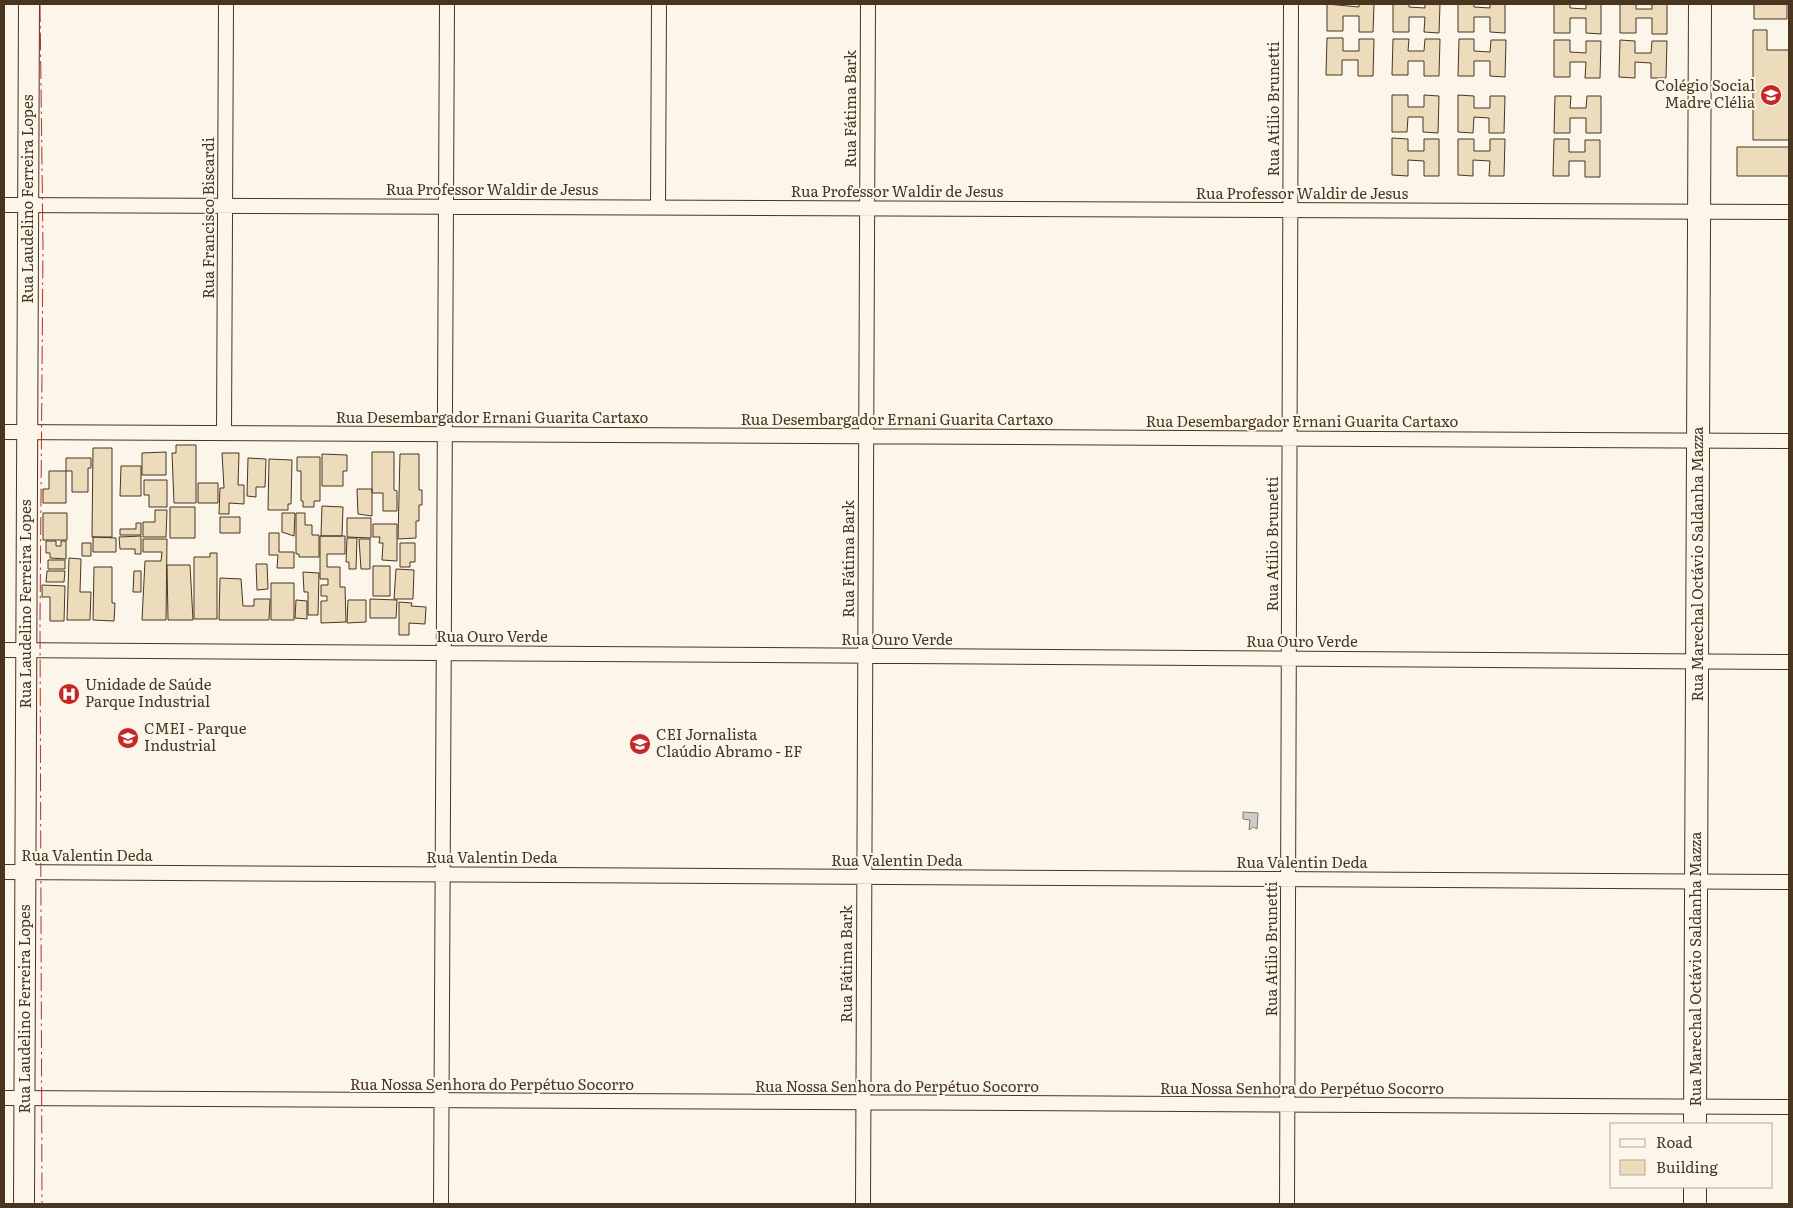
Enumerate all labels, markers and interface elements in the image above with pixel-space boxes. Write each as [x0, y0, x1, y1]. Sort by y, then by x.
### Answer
street label: Rua Atílio Brunetti [1261, 41, 1284, 177]
street label: Rua Fátima Bark [838, 49, 861, 168]
place label: Colégio Social Madre Clélia [1655, 73, 1756, 113]
school or university icon: Colégio Social Madre Clélia [1759, 83, 1783, 107]
street label: Rua Laudelino Ferreira Lopes [15, 94, 38, 303]
street label: Rua Francisco Biscardi [196, 137, 219, 299]
street label: Rua Professor Waldir de Jesus [386, 177, 599, 200]
street label: Rua Professor Waldir de Jesus [791, 179, 1004, 202]
street label: Rua Professor Waldir de Jesus [1196, 181, 1409, 204]
street label: Rua Desembargador Ernani Guarita Cartaxo [336, 405, 649, 428]
street label: Rua Desembargador Ernani Guarita Cartaxo [741, 407, 1054, 430]
street label: Rua Desembargador Ernani Guarita Cartaxo [1146, 409, 1459, 432]
street label: Rua Marechal Octávio Saldanha Mazza [1685, 426, 1708, 701]
street label: Rua Atílio Brunetti [1260, 476, 1283, 612]
street label: Rua Laudelino Ferreira Lopes [13, 499, 36, 708]
street label: Rua Fátima Bark [836, 499, 859, 618]
street label: Rua Ouro Verde [436, 624, 548, 647]
street label: Rua Ouro Verde [841, 627, 953, 650]
street label: Rua Ouro Verde [1246, 629, 1358, 652]
place label: Unidade de Saúde Parque Industrial [85, 672, 212, 712]
hospital icon: Unidade de Saúde Parque Industrial [57, 682, 81, 706]
place label: CMEI - Parque Industrial [144, 716, 247, 756]
place label: CEI Jornalista Claúdio Abramo - EF [656, 722, 803, 762]
school or university icon: CMEI - Parque Industrial [116, 726, 140, 750]
school or university icon: CEI Jornalista Claúdio Abramo - EF [628, 732, 652, 756]
street label: Rua Marechal Octávio Saldanha Mazza [1683, 831, 1706, 1106]
street label: Rua Valentin Deda [21, 843, 154, 866]
street label: Rua Valentin Deda [426, 845, 559, 868]
street label: Rua Valentin Deda [831, 848, 964, 871]
street label: Rua Valentin Deda [1236, 850, 1369, 873]
street label: Rua Atílio Brunetti [1259, 881, 1282, 1017]
street label: Rua Laudelino Ferreira Lopes [12, 904, 35, 1113]
street label: Rua Fátima Bark [834, 904, 857, 1023]
street label: Rua Nossa Senhora do Perpétuo Socorro [350, 1072, 634, 1095]
street label: Rua Nossa Senhora do Perpétuo Socorro [755, 1074, 1039, 1097]
street label: Rua Nossa Senhora do Perpétuo Socorro [1160, 1076, 1444, 1099]
legend [1610, 1123, 1773, 1188]
text: Road [1656, 1130, 1692, 1153]
text: Building [1656, 1155, 1718, 1178]

